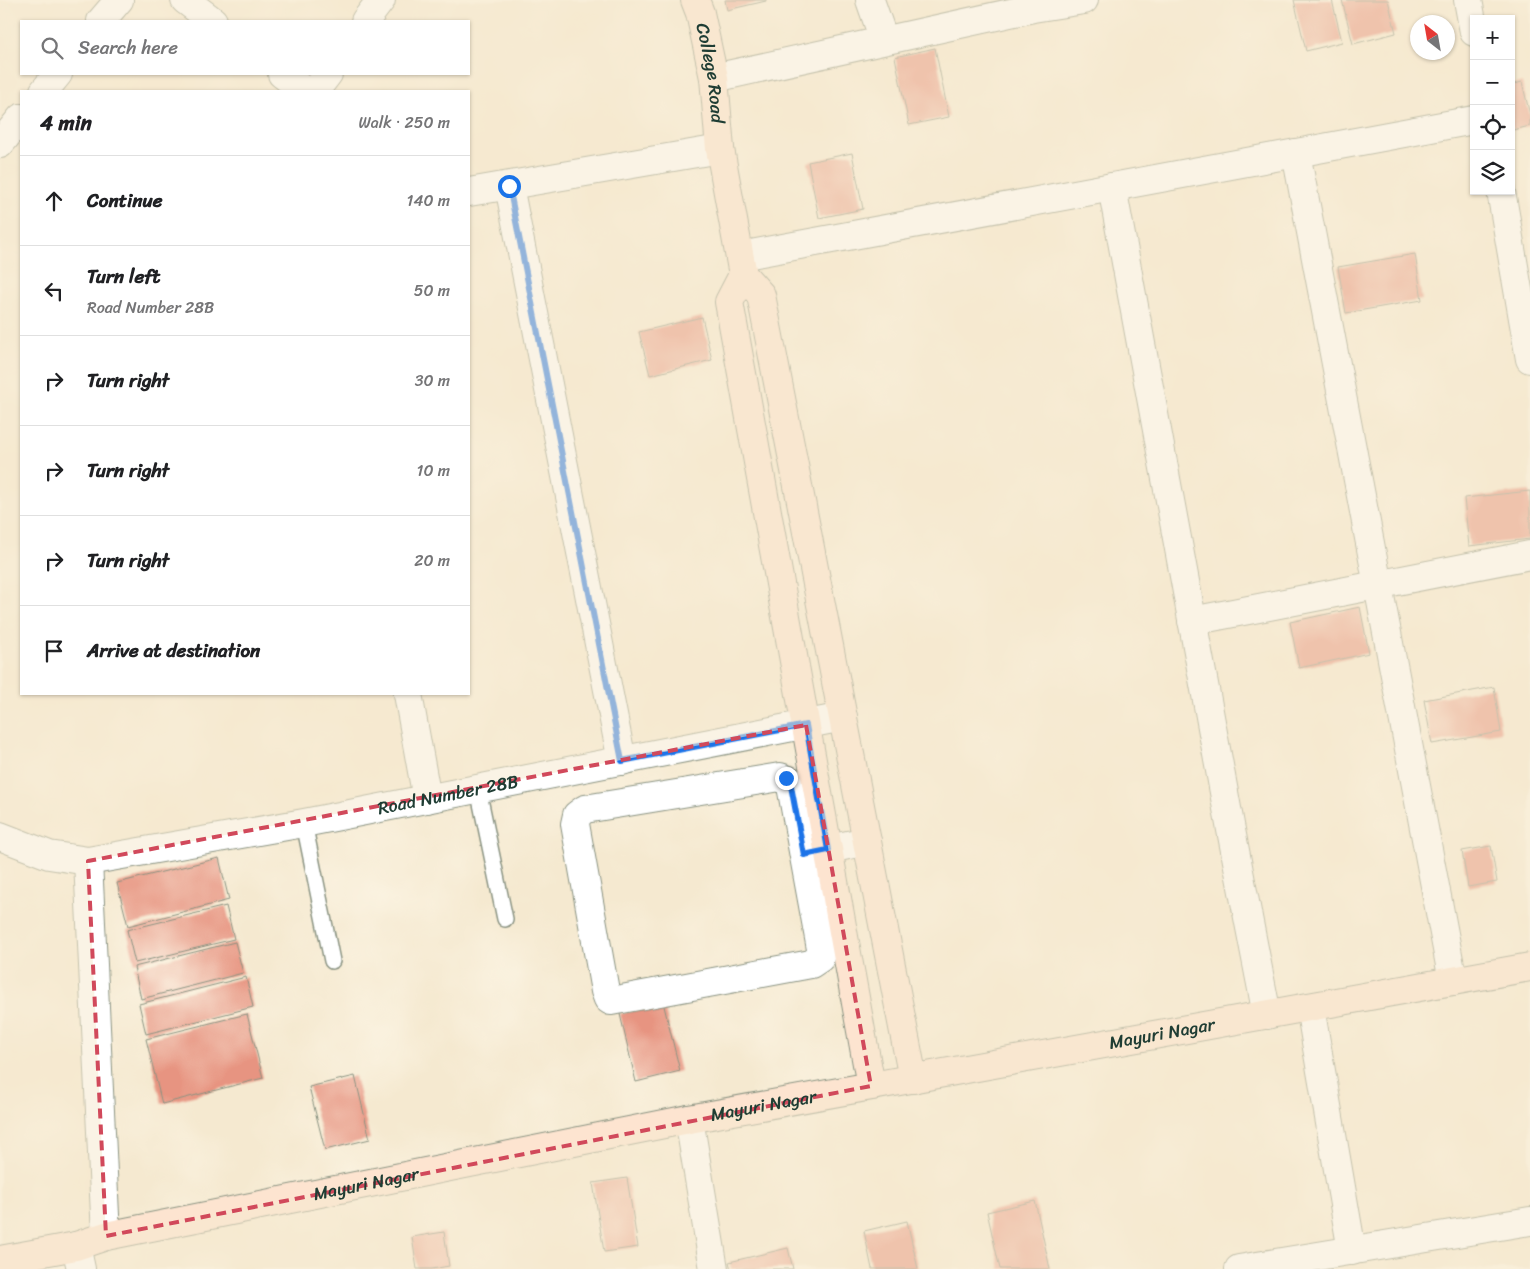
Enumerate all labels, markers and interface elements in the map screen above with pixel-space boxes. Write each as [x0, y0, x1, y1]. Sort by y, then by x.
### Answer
north arrow [1410, 15, 1455, 60]
map controls [1470, 15, 1515, 195]
button: + [1470, 15, 1515, 60]
search box [20, 20, 470, 75]
street label: College Road [687, 20, 734, 126]
text: Search here [78, 31, 178, 64]
icon: search [38, 34, 66, 62]
button: − [1470, 60, 1515, 105]
text: 4 min [40, 104, 92, 142]
button: locate [1470, 105, 1515, 150]
text: Walk · 250 m [358, 108, 450, 137]
button: layers [1470, 150, 1515, 195]
route start [498, 175, 521, 198]
text: Continue [87, 184, 163, 217]
text: 140 m [407, 186, 450, 215]
icon: ahead [40, 187, 68, 215]
text: Turn left [87, 260, 160, 293]
text: 50 m [414, 276, 450, 305]
icon: left [40, 277, 68, 305]
text: Road Number 28B [87, 293, 214, 322]
text: Turn right [87, 364, 169, 397]
text: 30 m [415, 366, 450, 395]
icon: right [40, 367, 68, 395]
text: Turn right [87, 454, 169, 487]
text: 10 m [417, 456, 450, 485]
icon: right [40, 457, 68, 485]
text: Turn right [87, 544, 169, 577]
text: 20 m [414, 546, 450, 575]
icon: right [40, 547, 68, 575]
text: Arrive at destination [87, 634, 260, 667]
icon: arrive [40, 637, 68, 665]
street label: Road Number 28B [375, 765, 521, 824]
route end [775, 767, 798, 790]
street label: Mayuri Nagar [1106, 1008, 1219, 1059]
street label: Mayuri Nagar [708, 1080, 820, 1131]
street label: Mayuri Nagar [310, 1157, 423, 1210]

